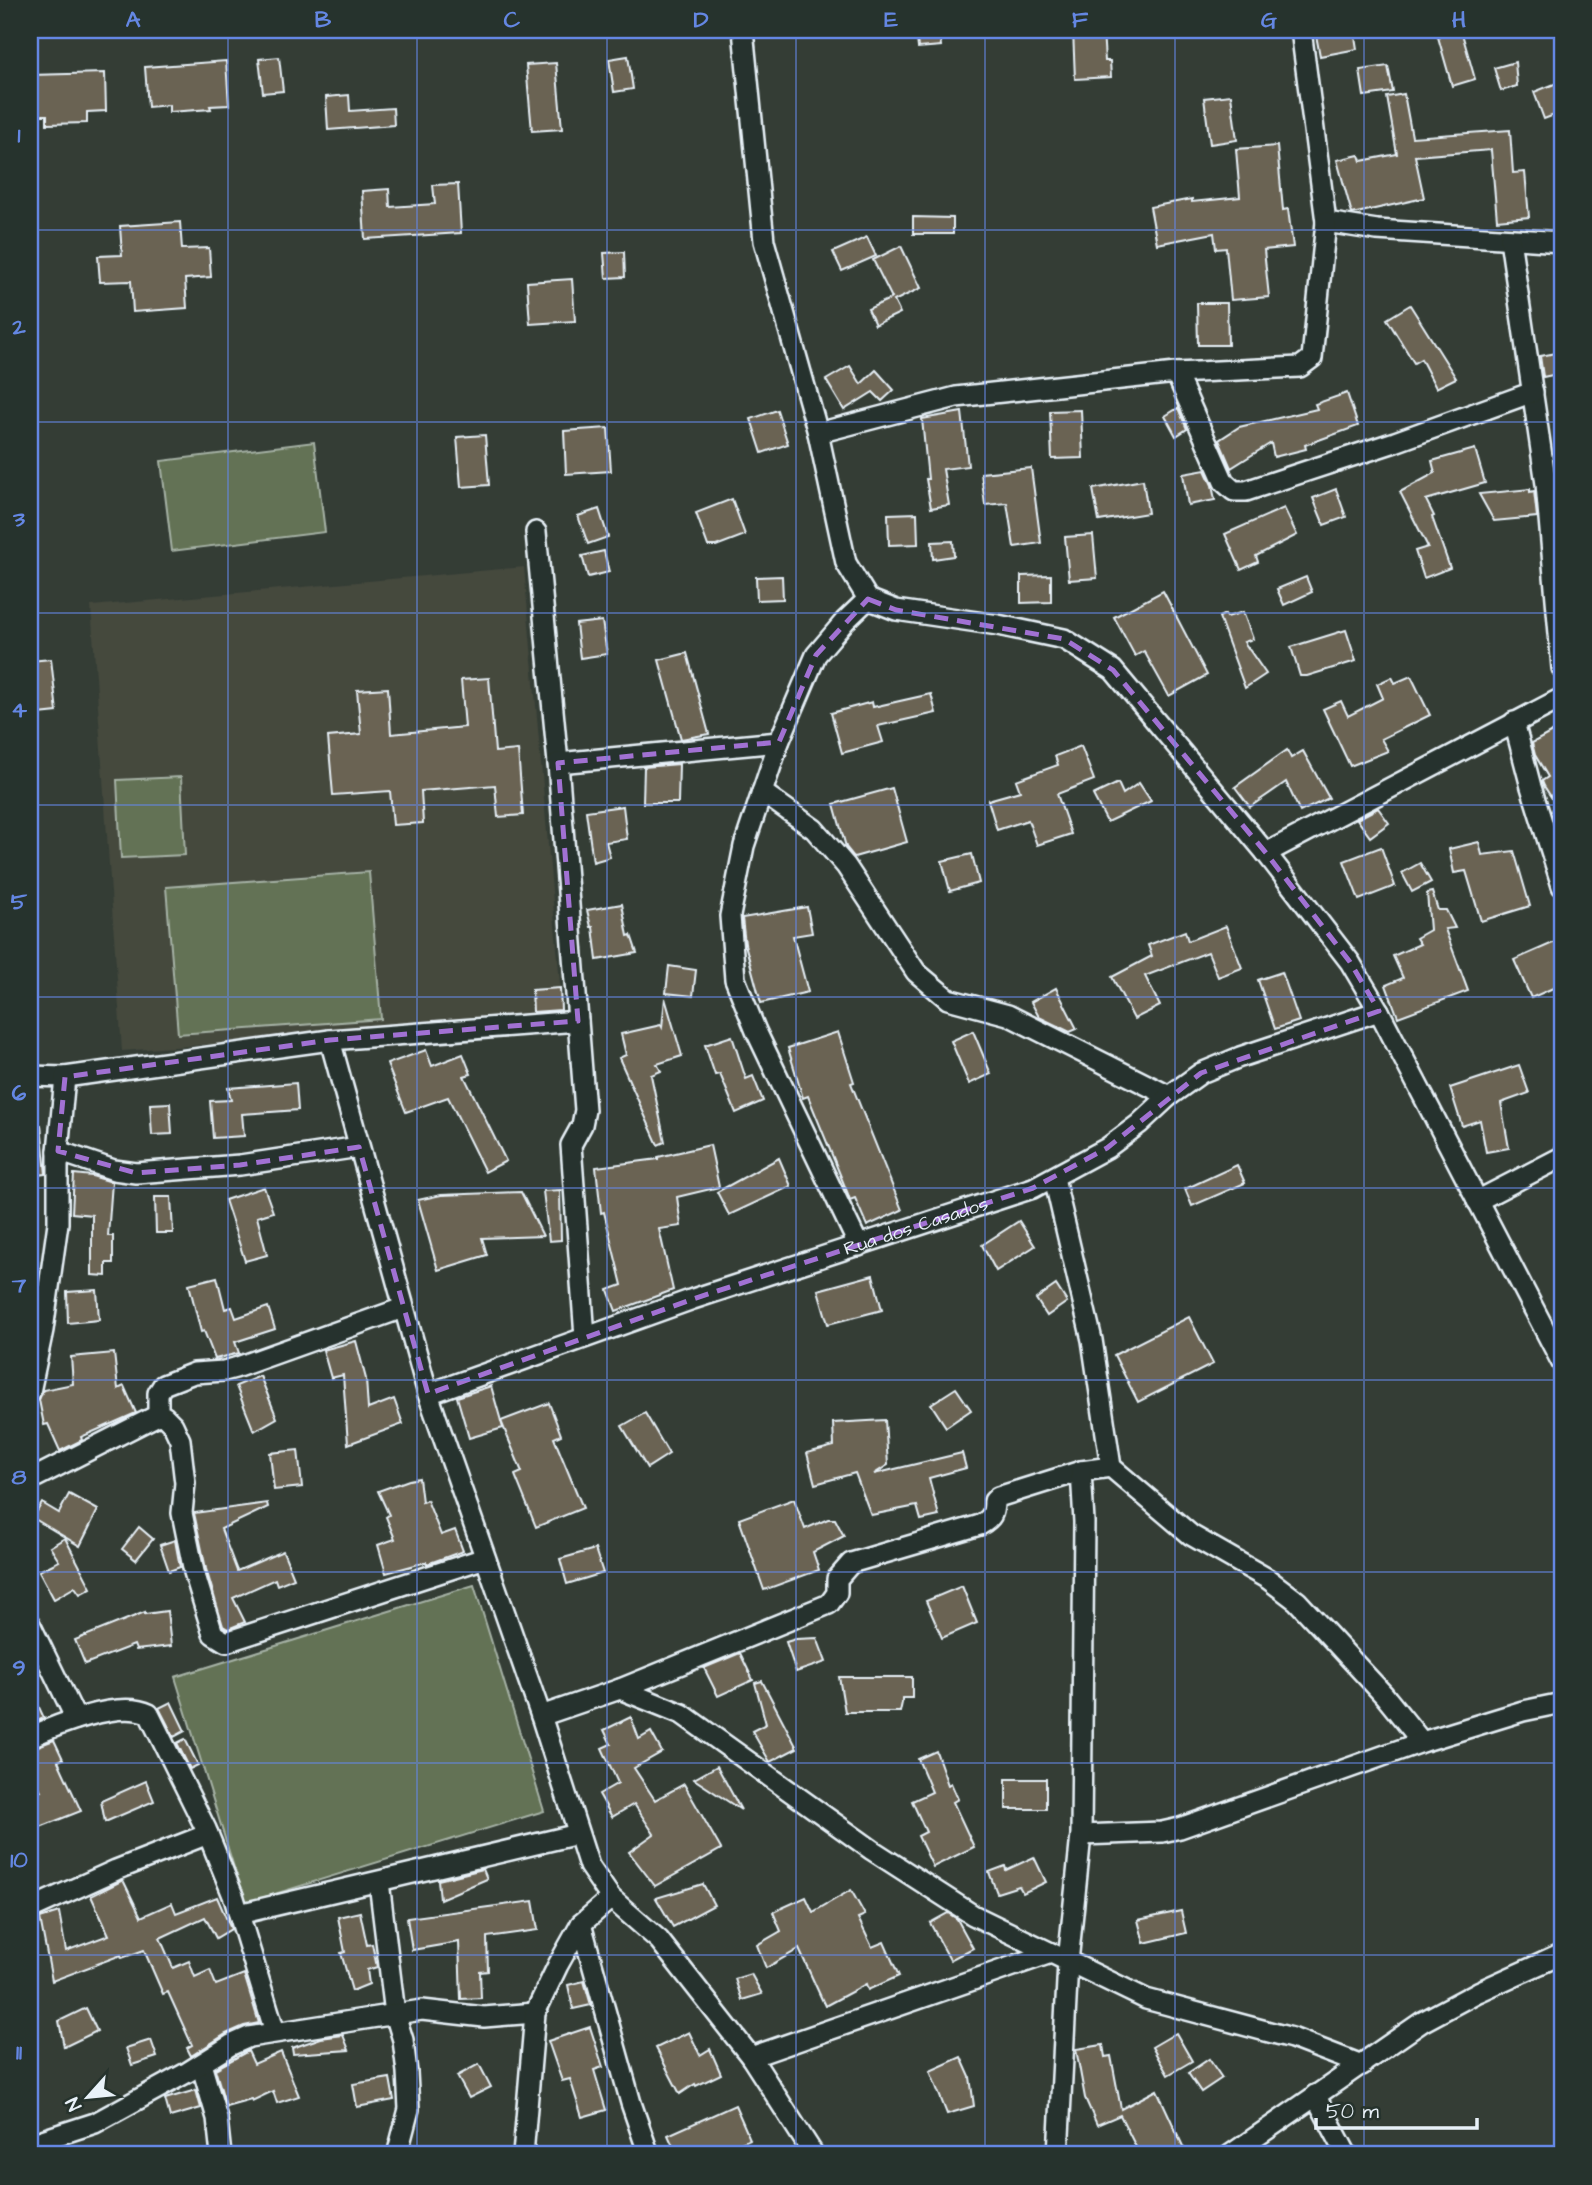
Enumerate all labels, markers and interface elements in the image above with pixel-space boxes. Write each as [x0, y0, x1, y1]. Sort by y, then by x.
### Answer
text: A [126, 4, 141, 36]
text: B [315, 4, 332, 36]
text: C [504, 4, 521, 36]
text: D [694, 4, 709, 36]
text: E [884, 4, 898, 36]
text: F [1072, 4, 1089, 36]
text: G [1261, 4, 1277, 36]
text: H [1452, 4, 1466, 36]
text: 1 [18, 119, 21, 151]
text: 2 [11, 311, 26, 343]
text: 3 [12, 503, 25, 535]
text: 4 [11, 694, 27, 726]
text: 5 [11, 886, 28, 918]
text: 6 [12, 1077, 27, 1109]
street label: Rua dos Casados [840, 1190, 992, 1262]
text: 7 [11, 1269, 27, 1301]
text: 8 [12, 1461, 27, 1493]
text: 9 [12, 1652, 26, 1684]
text: 10 [10, 1844, 28, 1876]
text: 11 [16, 2036, 22, 2068]
north arrow [52, 2062, 122, 2132]
scale bar [1316, 2087, 1476, 2131]
text: N [59, 2093, 89, 2115]
text: 50 m [1326, 2097, 1380, 2126]

